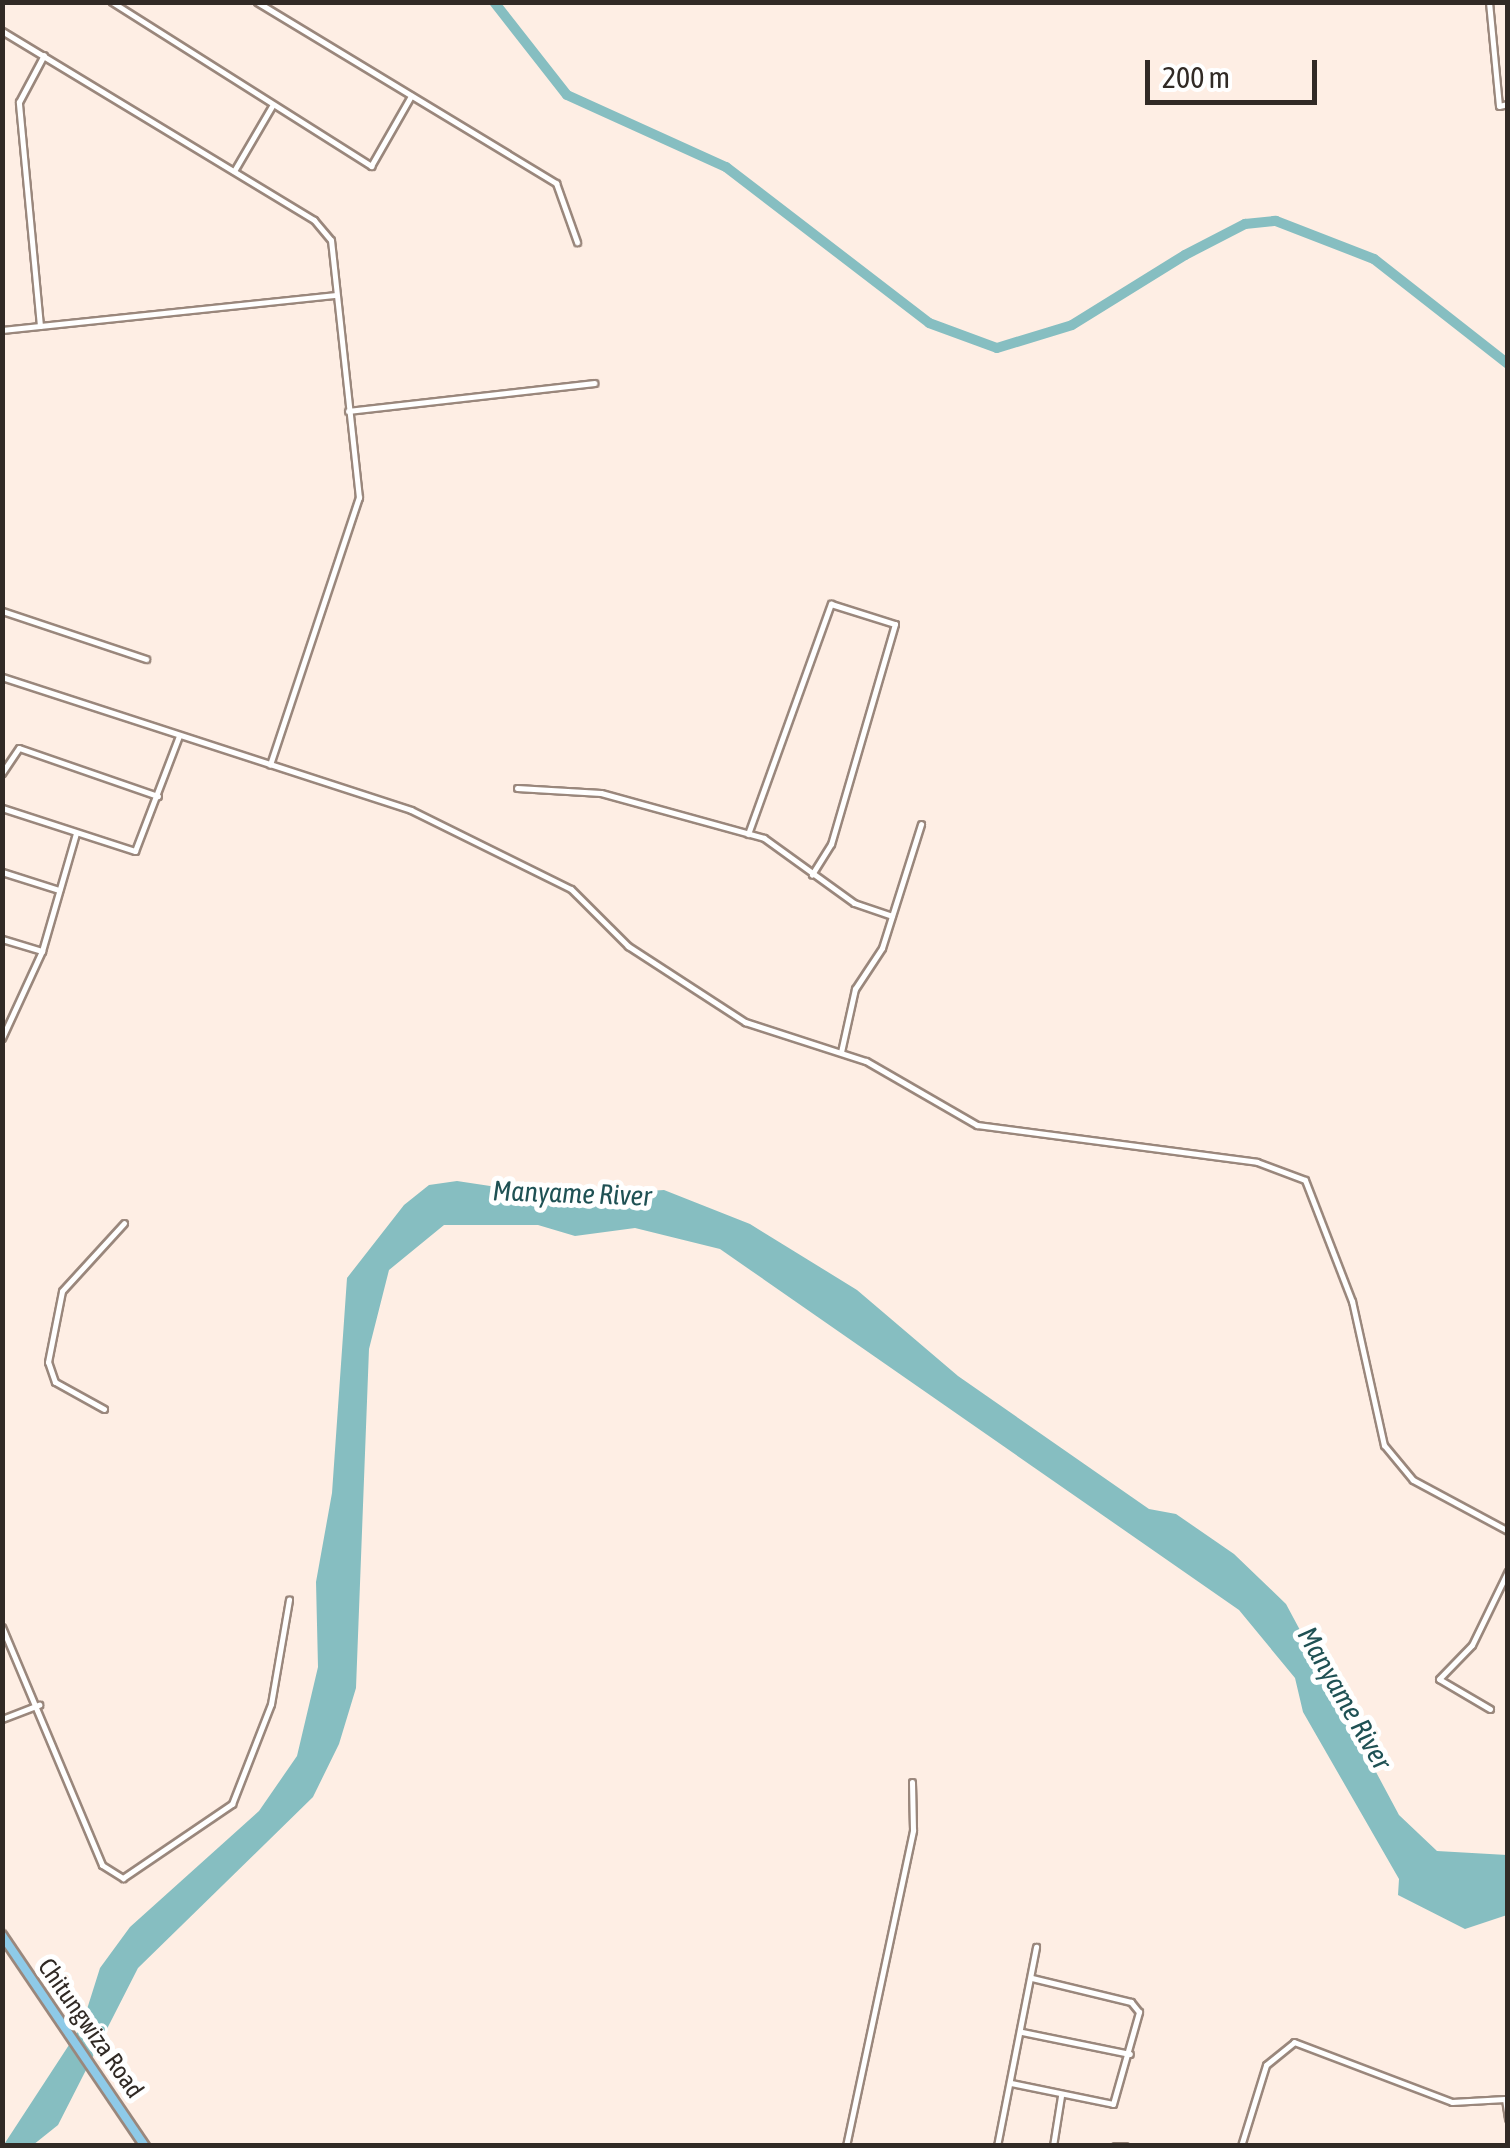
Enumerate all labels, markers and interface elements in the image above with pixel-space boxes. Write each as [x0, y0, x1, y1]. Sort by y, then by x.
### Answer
scale bar [1150, 40, 1322, 102]
text: 200 m [1162, 60, 1230, 94]
water label: Manyame River [492, 1173, 652, 1213]
water label: Manyame River [1291, 1621, 1399, 1775]
street label: Chitungwiza Road [32, 1952, 150, 2104]

